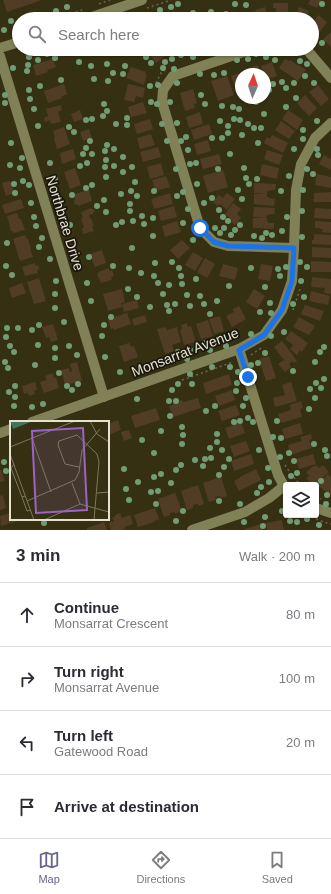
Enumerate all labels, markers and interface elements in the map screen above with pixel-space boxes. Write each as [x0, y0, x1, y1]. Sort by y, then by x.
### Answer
search box [12, 12, 319, 56]
icon: search [26, 23, 48, 45]
text: Search here [58, 26, 140, 43]
north arrow [235, 68, 271, 104]
street label: Northbrae Drive [43, 173, 87, 273]
route start [191, 219, 209, 237]
street label: Monsarrat Avenue [129, 324, 241, 380]
route end [239, 368, 257, 386]
inset map [10, 421, 109, 520]
map controls [283, 482, 319, 518]
button: layers [283, 482, 319, 518]
text: 3 min [16, 546, 60, 565]
text: Walk · 200 m [239, 549, 315, 564]
text: Continue [54, 599, 119, 616]
icon: ahead [16, 604, 38, 626]
text: 80 m [286, 607, 315, 622]
text: Monsarrat Crescent [54, 616, 168, 631]
text: Turn right [54, 663, 124, 680]
icon: right [16, 668, 38, 690]
text: 100 m [279, 671, 315, 686]
text: Monsarrat Avenue [54, 680, 159, 695]
text: Turn left [54, 727, 113, 744]
icon: left [16, 732, 38, 754]
text: 20 m [286, 735, 315, 750]
text: Gatewood Road [54, 744, 148, 759]
icon: arrive [16, 796, 38, 818]
text: Arrive at destination [54, 798, 199, 815]
tab: Map [38, 849, 60, 885]
tab: Directions [136, 849, 185, 885]
tab: Saved [262, 849, 293, 885]

